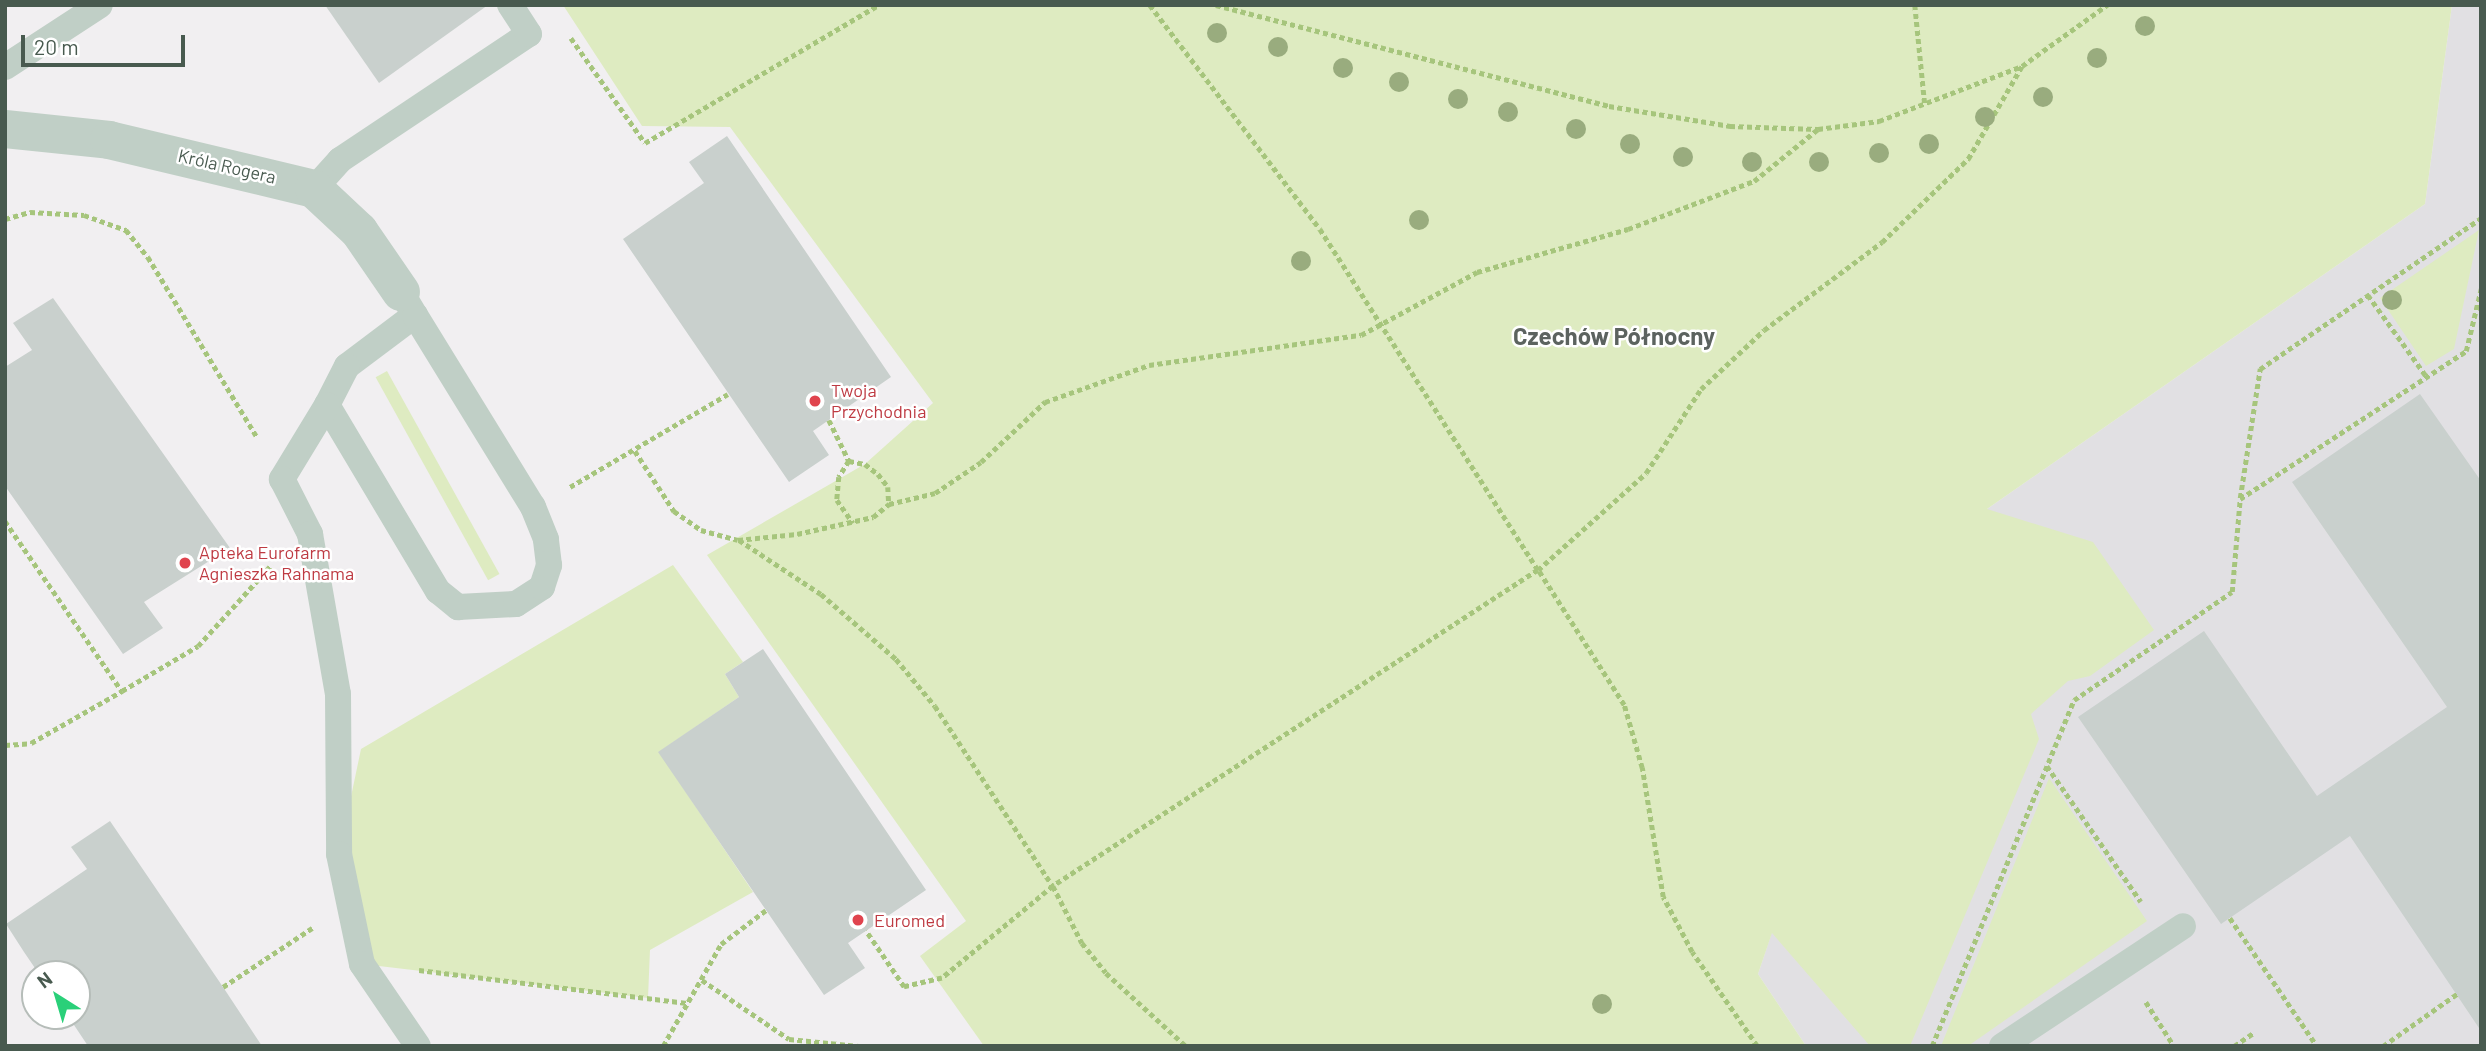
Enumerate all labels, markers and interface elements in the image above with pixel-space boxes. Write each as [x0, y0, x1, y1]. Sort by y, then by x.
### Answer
scale bar [24, 21, 189, 65]
text: 20 m [34, 34, 79, 59]
street label: Króla Rogera [176, 144, 278, 188]
district label: Czechów Północny [1513, 322, 1715, 350]
place label: Twoja Przychodnia [831, 380, 926, 422]
marker: Twoja Przychodnia [805, 391, 825, 411]
place label: Apteka Eurofarm Agnieszka Rahnama [199, 542, 354, 584]
marker: Apteka Eurofarm Agnieszka Rahnama [177, 555, 193, 571]
place label: Euromed [874, 909, 945, 931]
marker: Euromed [848, 910, 868, 930]
north arrow [21, 960, 91, 1030]
text: N [32, 966, 56, 992]

